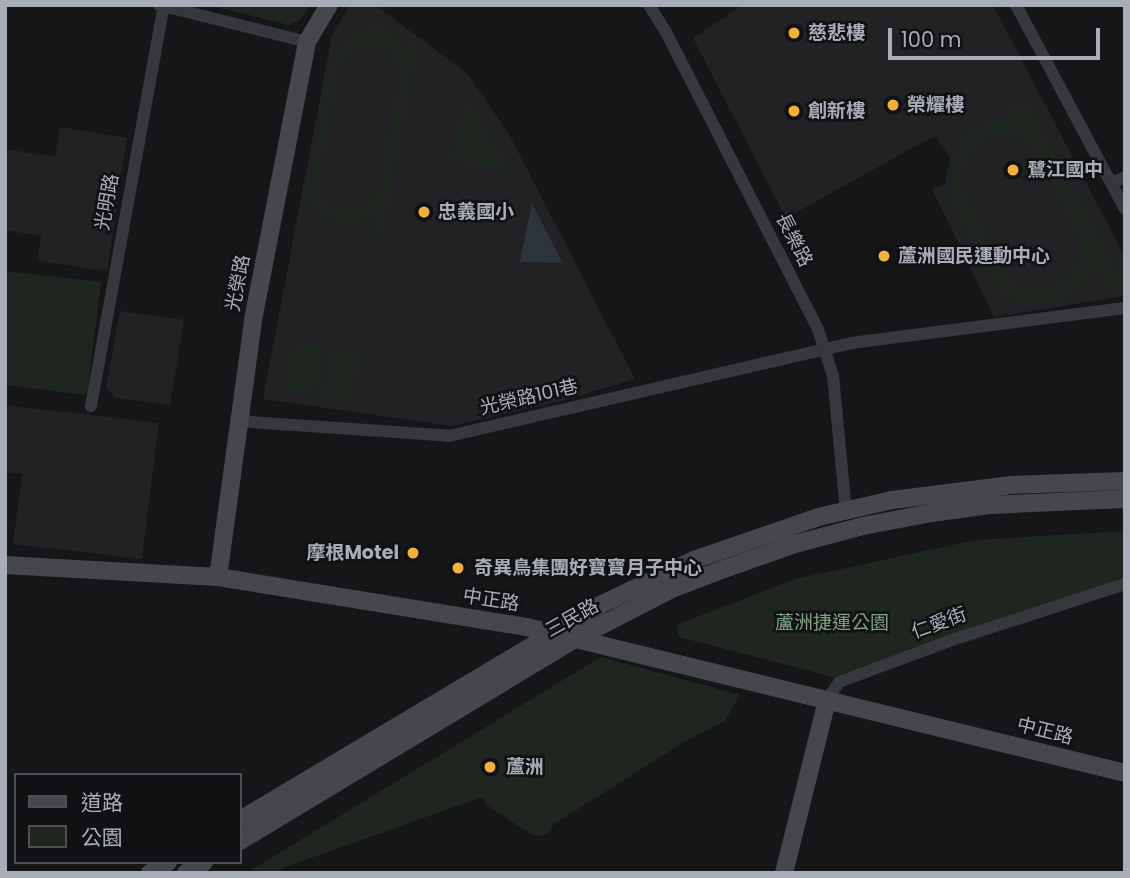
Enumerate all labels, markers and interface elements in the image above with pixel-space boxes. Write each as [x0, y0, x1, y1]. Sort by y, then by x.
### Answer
scale bar [892, 14, 1104, 58]
place label: 慈悲樓 [808, 22, 865, 44]
marker: 慈悲樓 [786, 25, 802, 41]
text: 100 m [901, 25, 961, 54]
place label: 榮耀樓 [907, 94, 964, 116]
marker: 榮耀樓 [885, 97, 901, 113]
place label: 創新樓 [808, 100, 865, 122]
marker: 創新樓 [786, 103, 802, 119]
place label: 鷺江國中 [1027, 159, 1103, 181]
marker: 鷺江國中 [1005, 162, 1021, 178]
street label: 光明路 [91, 172, 123, 232]
place label: 忠義國小 [438, 201, 514, 223]
marker: 忠義國小 [416, 204, 432, 220]
street label: 長樂路 [771, 209, 817, 271]
place label: 蘆洲國民運動中心 [898, 245, 1050, 267]
marker: 蘆洲國民運動中心 [876, 248, 892, 264]
street label: 光榮路 [221, 253, 255, 313]
street label: 光榮路101巷 [478, 375, 580, 419]
place label: 摩根Motel [306, 542, 399, 564]
marker: 摩根Motel [405, 545, 421, 561]
place label: 奇異鳥集團好寶寶月子中心 [474, 557, 702, 579]
marker: 奇異鳥集團好寶寶月子中心 [448, 558, 468, 578]
street label: 中正路 [461, 584, 521, 616]
street label: 三民路 [542, 594, 602, 642]
street label: 仁愛街 [908, 603, 970, 643]
park label: 蘆洲捷運公園 [775, 612, 889, 634]
street label: 中正路 [1015, 713, 1075, 749]
place label: 蘆洲 [506, 756, 544, 778]
marker: 蘆洲 [480, 757, 500, 777]
legend [14, 773, 242, 864]
text: 道路 [81, 788, 123, 817]
text: 公園 [81, 823, 123, 852]

